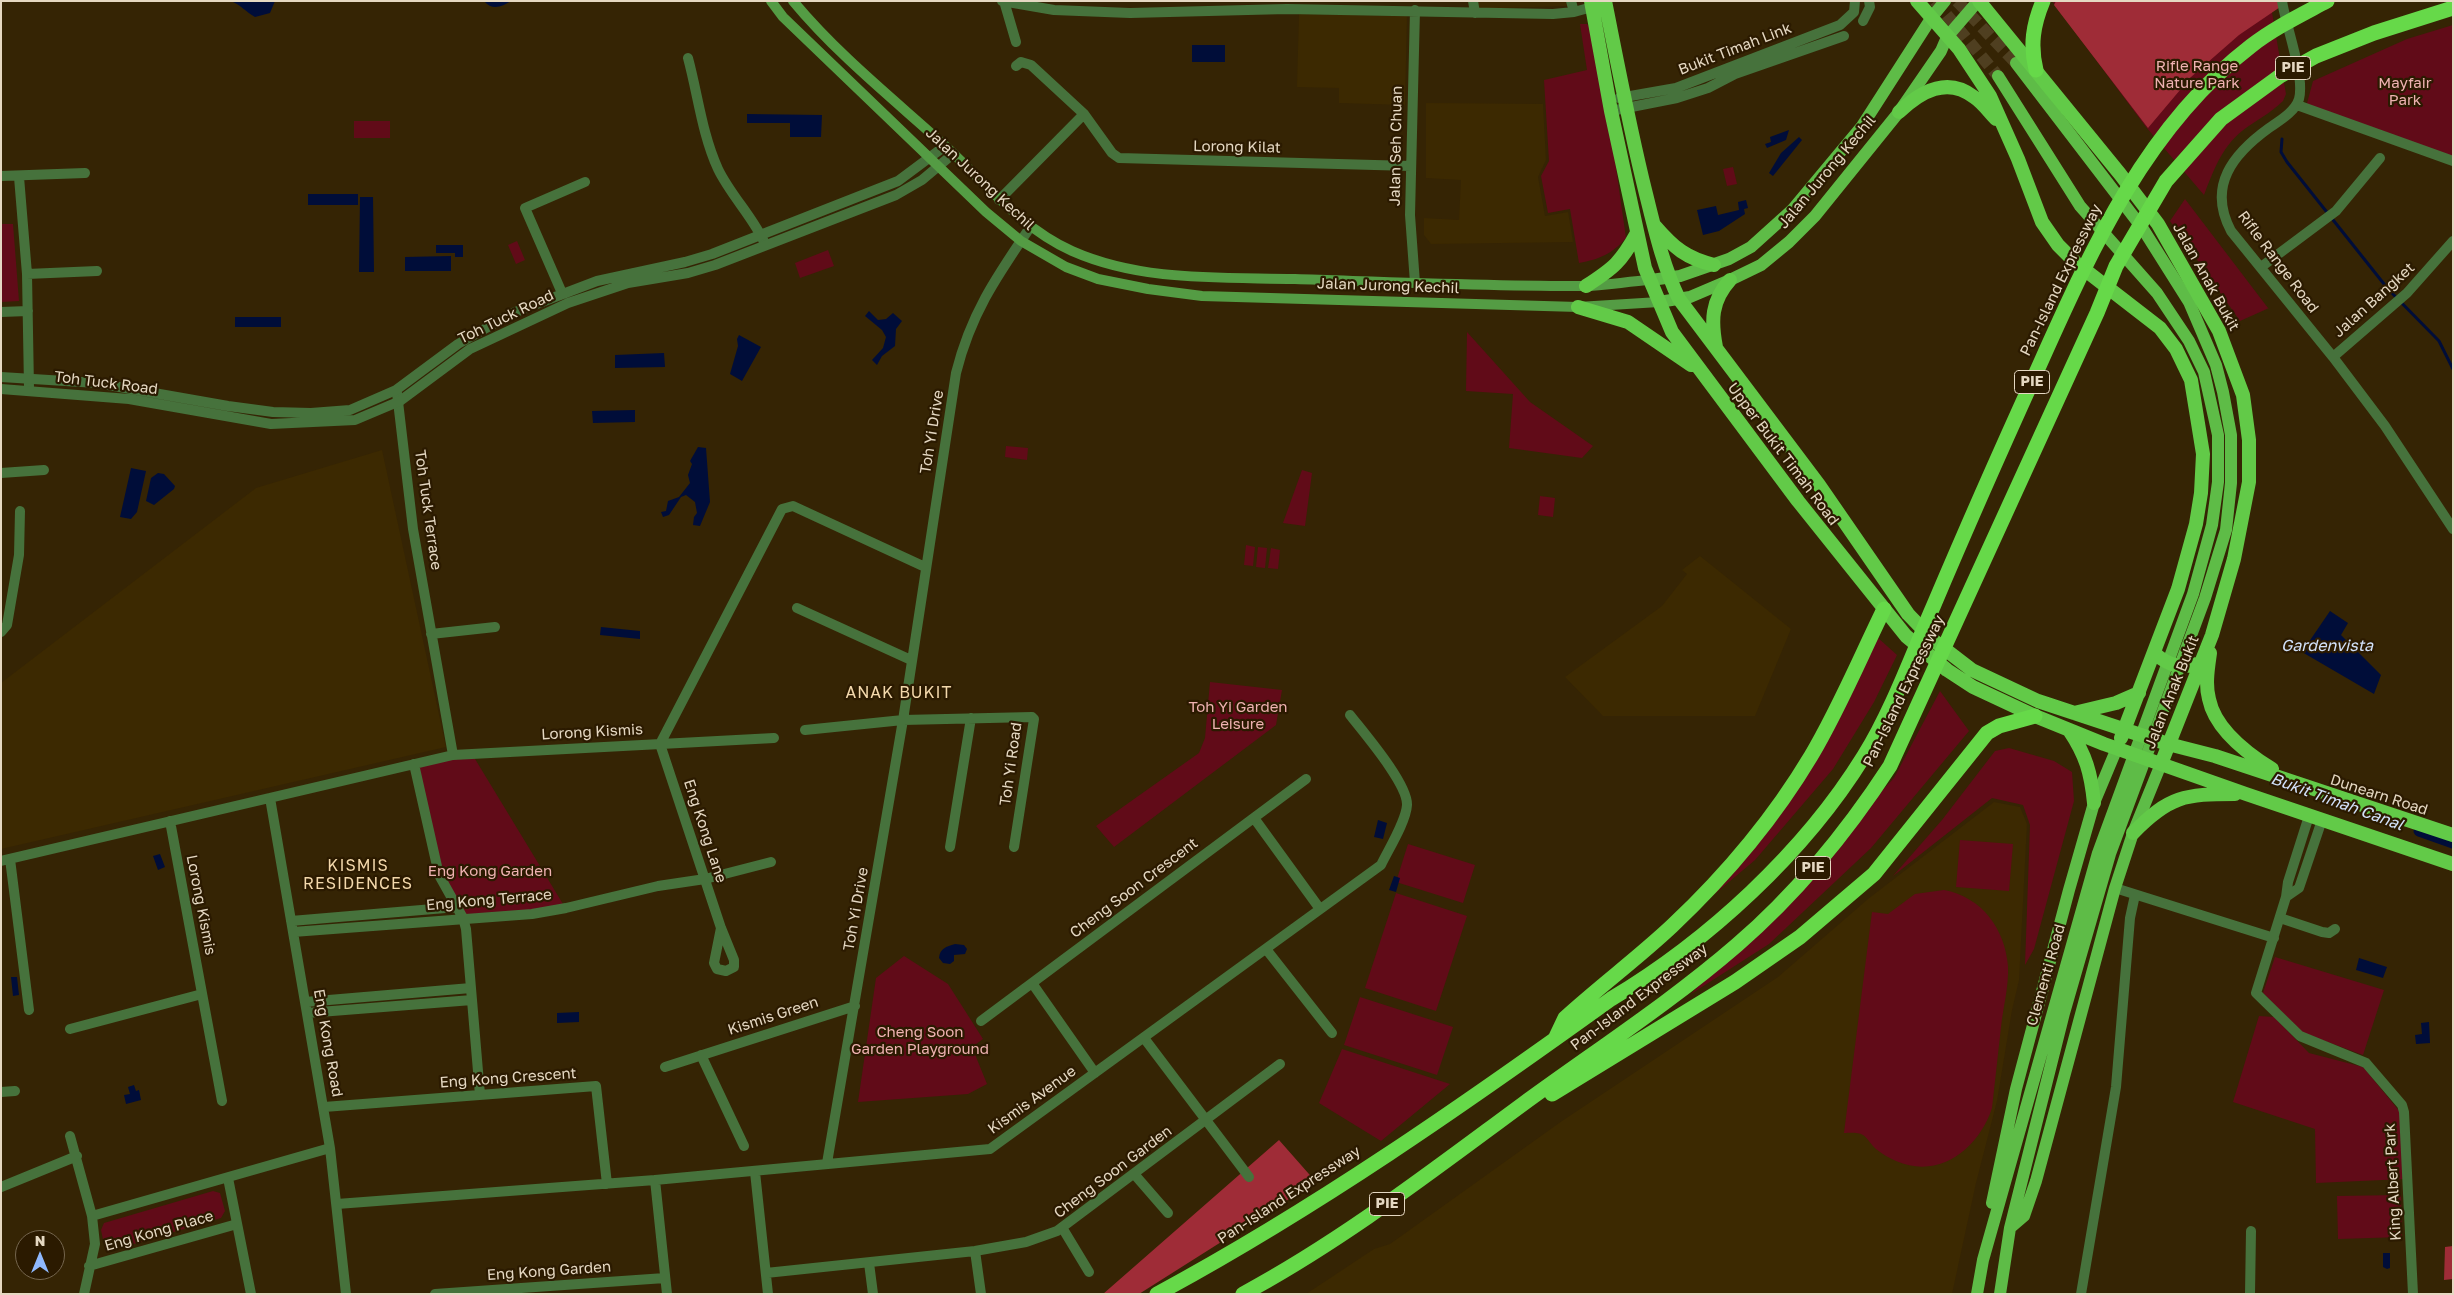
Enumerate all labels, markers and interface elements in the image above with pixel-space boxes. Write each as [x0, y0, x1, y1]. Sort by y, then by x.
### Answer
street label: Bukit Timah Link [1676, 19, 1794, 79]
road number: PIE [2276, 56, 2310, 80]
park label: Rifle Range Nature Park [2154, 57, 2240, 92]
park label: Mayfair Park [2378, 74, 2432, 109]
street label: Jalan Seh Chuan [1386, 86, 1406, 206]
street label: Jalan Jurong Kechil [1774, 112, 1880, 232]
street label: Jalan Jurong Kechil [922, 124, 1038, 234]
street label: Lorong Kilat [1193, 137, 1281, 157]
street label: Pan-Island Expressway [2016, 201, 2106, 359]
street label: Rifle Range Road [2234, 207, 2322, 317]
street label: Jalan Anak Bukit [2169, 220, 2243, 334]
street label: Jalan Bangket [2330, 259, 2418, 341]
street label: Jalan Jurong Kechil [1317, 275, 1459, 297]
street label: Toh Tuck Road [455, 286, 557, 348]
street label: Toh Tuck Road [53, 368, 159, 398]
road number: PIE [2014, 371, 2050, 394]
street label: Upper Bukit Timah Road [1723, 379, 1843, 529]
street label: Toh Yi Drive [917, 389, 947, 475]
street label: Toh Tuck Terrace [411, 449, 445, 571]
street label: Pan-Island Expressway [1859, 612, 1949, 770]
street label: Jalan Anak Bukit [2141, 633, 2203, 751]
water label: Gardenvista [2281, 636, 2373, 656]
district label: ANAK BUKIT [844, 683, 954, 703]
park label: Toh Yi Garden Leisure [1188, 698, 1288, 733]
street label: Lorong Kismis [541, 720, 643, 744]
street label: Toh Yi Road [996, 721, 1026, 807]
water label: Bukit Timah Canal [2268, 769, 2406, 835]
street label: Dunearn Road [2328, 771, 2430, 819]
street label: Eng Kong Lane [680, 777, 730, 885]
street label: Cheng Soon Crescent [1067, 834, 1201, 942]
street label: Lorong Kismis [182, 853, 220, 957]
district label: KISMIS RESIDENCES [302, 856, 414, 894]
road number: PIE [1796, 856, 1830, 880]
park label: Eng Kong Garden [428, 862, 552, 880]
street label: Toh Yi Drive [840, 866, 872, 952]
street label: Eng Kong Terrace [425, 886, 553, 914]
street label: Clementi Road [2023, 922, 2069, 1028]
street label: Pan-Island Expressway [1567, 940, 1711, 1054]
street label: Eng Kong Road [310, 988, 346, 1098]
street label: Kismis Green [725, 993, 821, 1039]
park label: Cheng Soon Garden Playground [851, 1023, 989, 1058]
street label: Kismis Avenue [985, 1062, 1079, 1138]
street label: Eng Kong Crescent [439, 1064, 577, 1092]
street label: Cheng Soon Garden [1051, 1122, 1175, 1222]
street label: King Albert Park [2381, 1123, 2405, 1241]
street label: Pan-Island Expressway [1214, 1142, 1364, 1248]
road number: PIE [1370, 1192, 1404, 1216]
street label: Eng Kong Place [102, 1207, 216, 1255]
north arrow [15, 1230, 65, 1280]
text: N [35, 1232, 45, 1249]
street label: Eng Kong Garden [486, 1258, 612, 1284]

